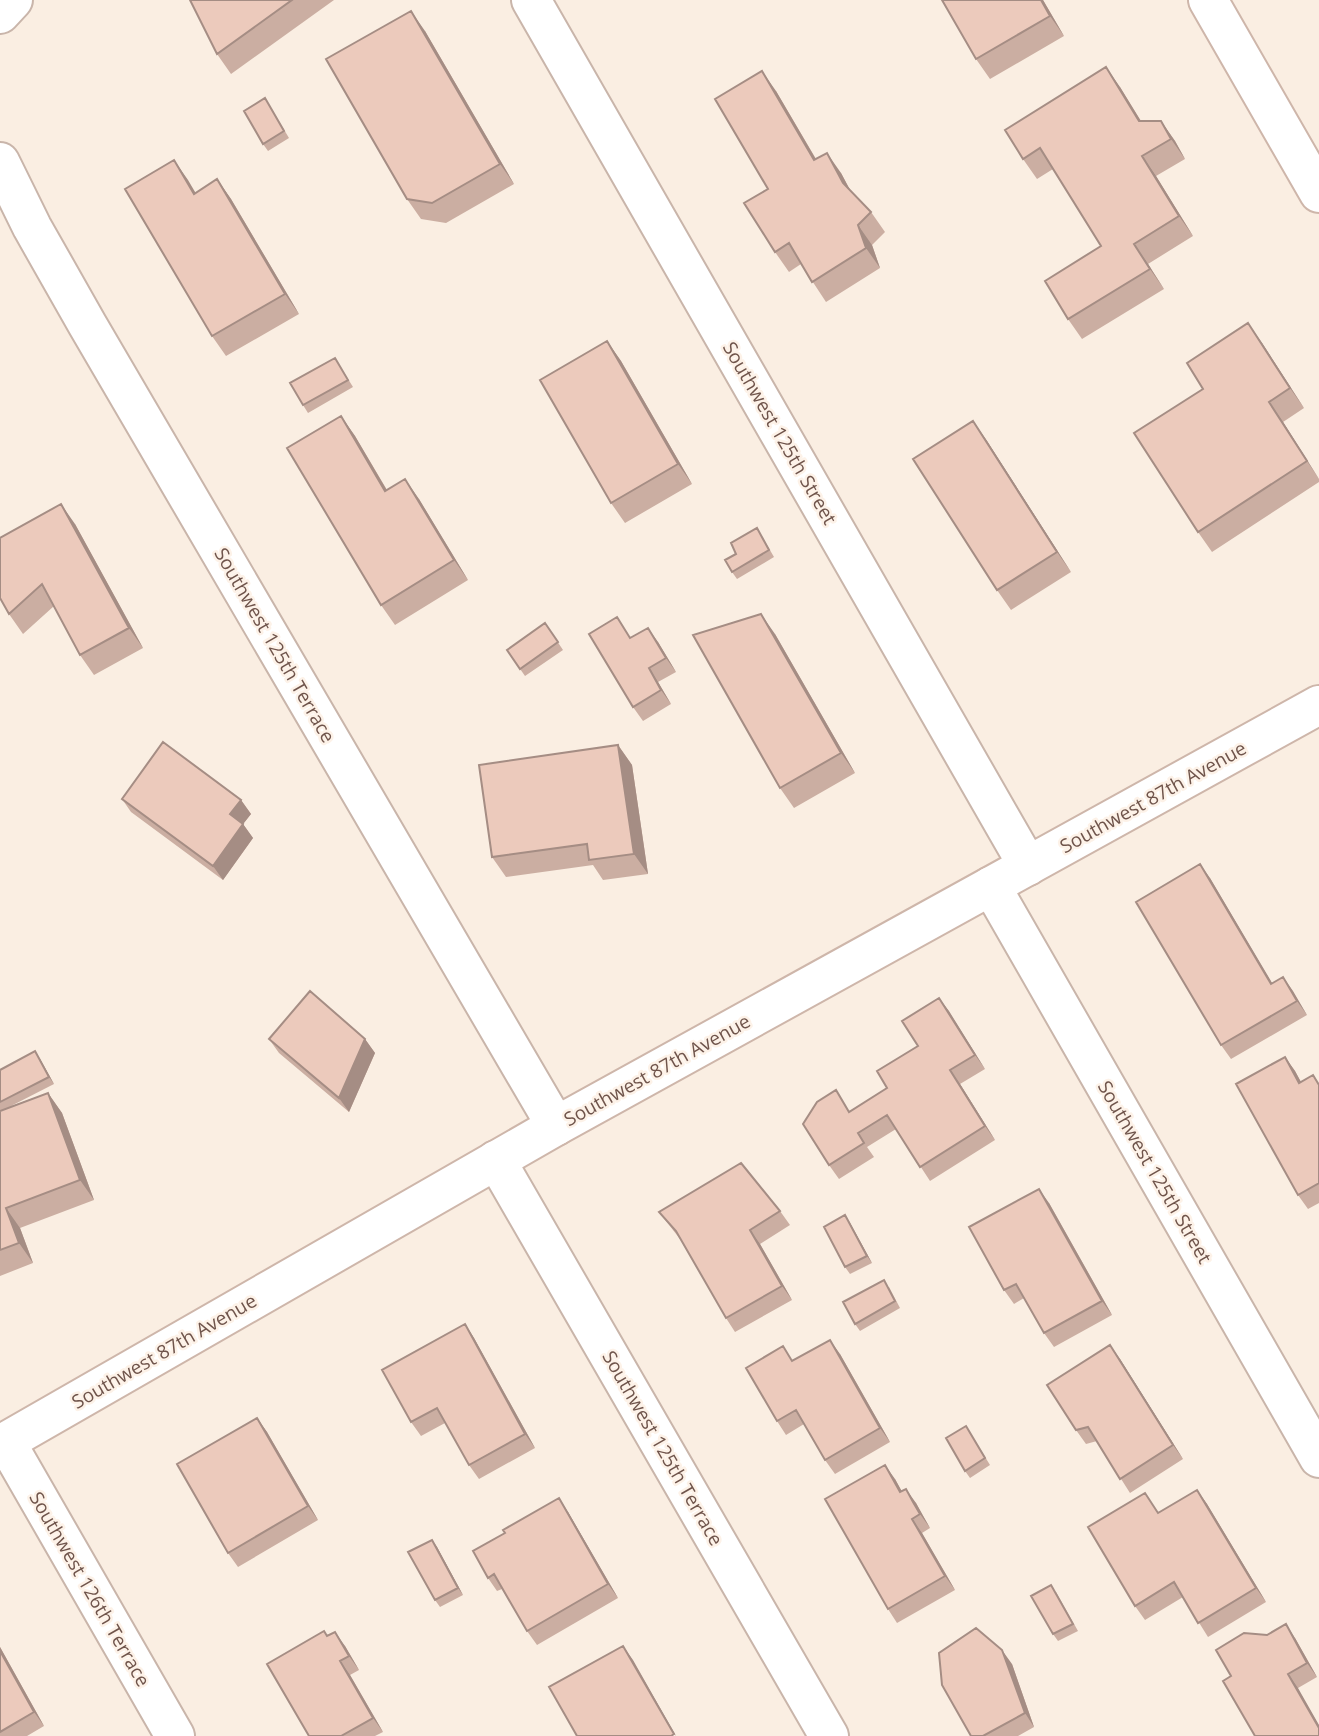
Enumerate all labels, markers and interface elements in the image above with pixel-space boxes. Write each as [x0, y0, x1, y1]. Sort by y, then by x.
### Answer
street label: Southwest 125th Street [717, 337, 843, 529]
street label: Southwest 125th Terrace [208, 543, 342, 747]
street label: Southwest 87th Avenue [1055, 735, 1251, 859]
street label: Southwest 87th Avenue [559, 1008, 755, 1132]
street label: Southwest 125th Street [1092, 1076, 1218, 1268]
street label: Southwest 87th Avenue [67, 1287, 261, 1415]
street label: Southwest 125th Terrace [596, 1346, 730, 1550]
street label: Southwest 126th Terrace [23, 1487, 157, 1691]

